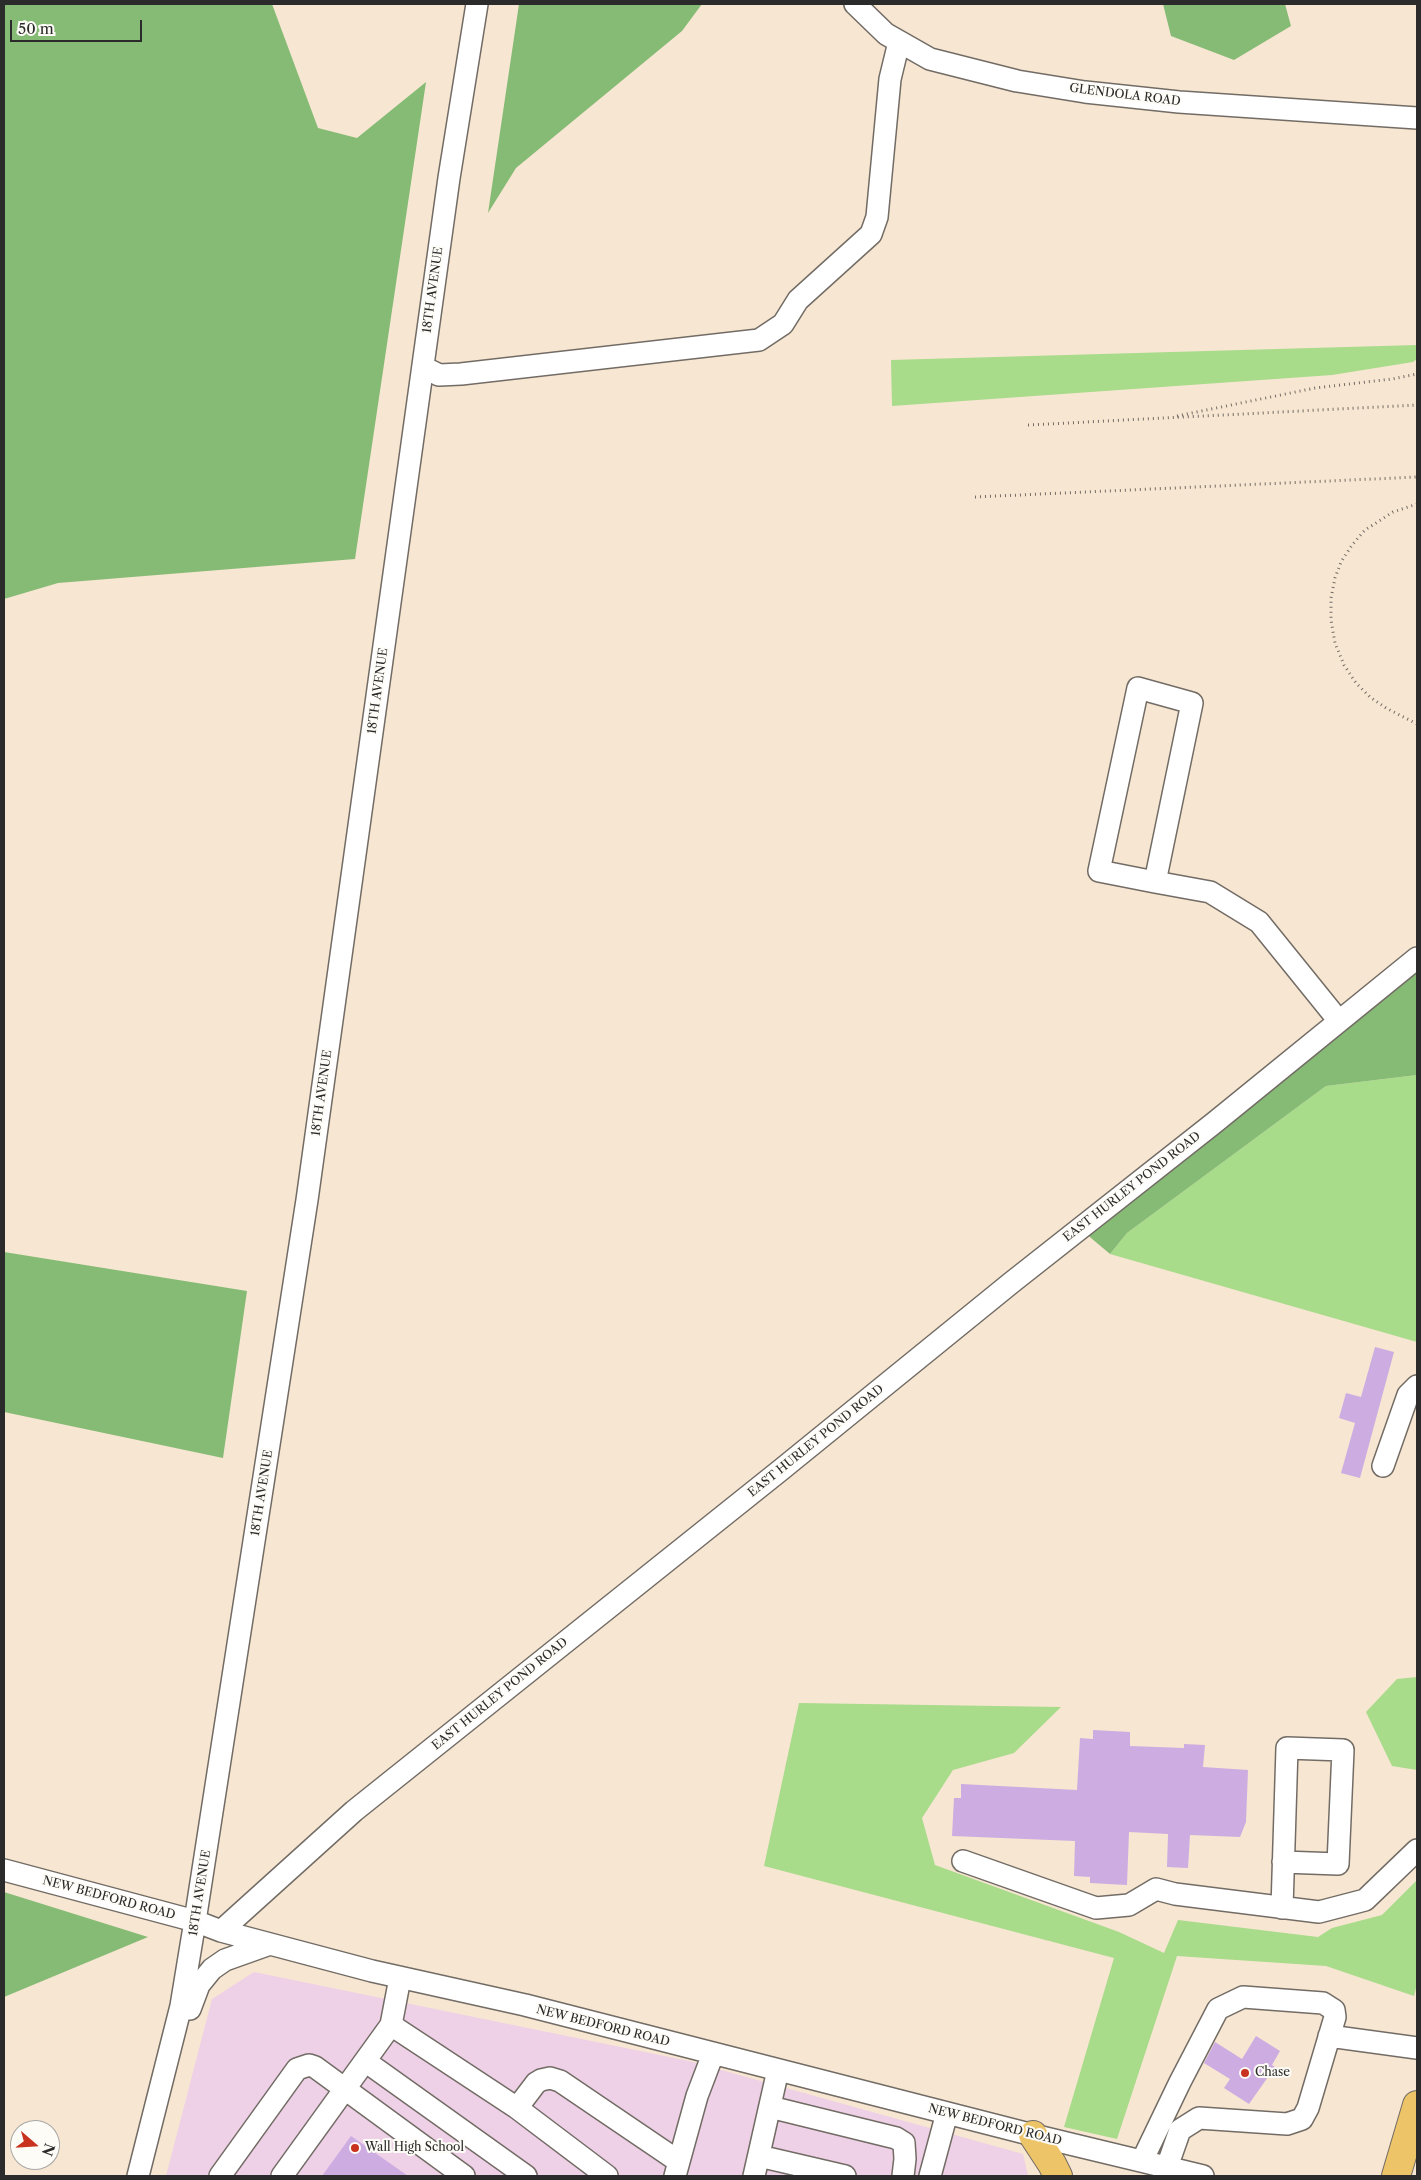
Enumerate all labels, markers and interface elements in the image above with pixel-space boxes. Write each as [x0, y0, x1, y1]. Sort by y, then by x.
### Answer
scale bar [12, 10, 145, 42]
text: 50 m [18, 19, 54, 38]
street label: GLENDOLA ROAD [1068, 81, 1182, 109]
street label: 18TH AVENUE [420, 246, 446, 334]
street label: 18TH AVENUE [365, 647, 391, 735]
street label: 18TH AVENUE [309, 1049, 335, 1137]
street label: EAST HURLEY POND ROAD [1061, 1129, 1203, 1245]
street label: EAST HURLEY POND ROAD [745, 1382, 887, 1500]
street label: 18TH AVENUE [248, 1449, 276, 1537]
street label: EAST HURLEY POND ROAD [429, 1635, 571, 1753]
street label: 18TH AVENUE [186, 1849, 214, 1937]
street label: NEW BEDFORD ROAD [41, 1873, 177, 1923]
street label: NEW BEDFORD ROAD [535, 2002, 671, 2050]
place label: Chase [1255, 2066, 1290, 2080]
marker: Chase [1239, 2067, 1251, 2079]
street label: NEW BEDFORD ROAD [927, 2101, 1063, 2149]
north arrow [10, 2120, 60, 2170]
text: N [38, 2141, 59, 2158]
place label: Wall High School [365, 2141, 464, 2155]
marker: Wall High School [349, 2142, 361, 2154]

